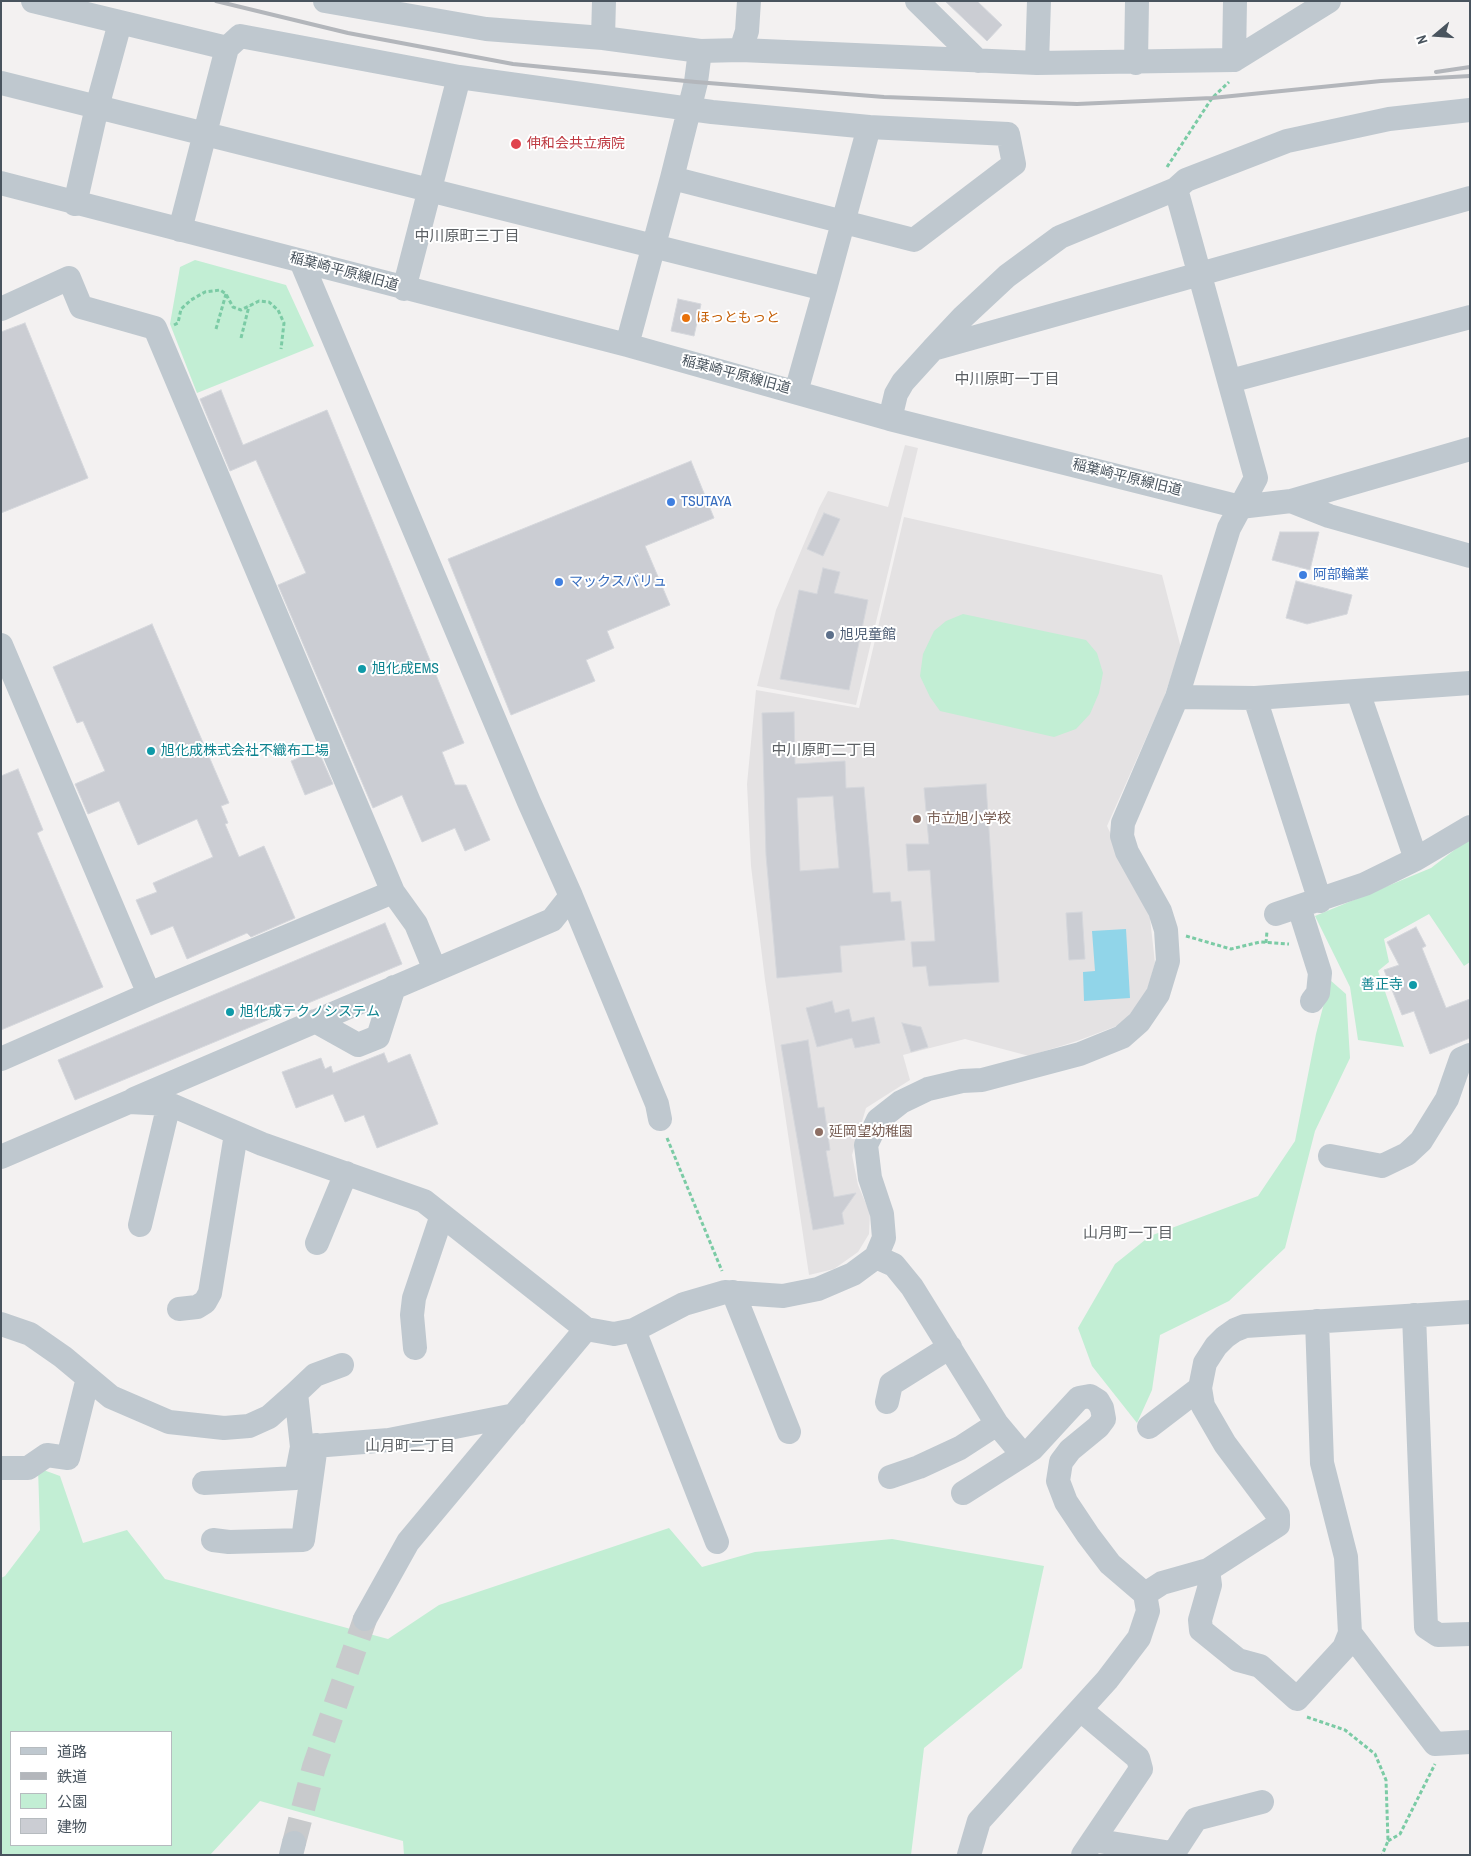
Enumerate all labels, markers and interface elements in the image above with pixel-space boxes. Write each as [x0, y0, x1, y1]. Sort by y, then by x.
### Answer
north arrow [1411, 10, 1461, 60]
text: N [1412, 33, 1432, 46]
place label: 伸和会共立病院 [527, 136, 625, 152]
marker: 伸和会共立病院 [509, 137, 523, 151]
district label: 中川原町三丁目 [415, 228, 519, 246]
street label: 稲葉崎平原線旧道 [288, 249, 400, 295]
place label: ほっともっと [696, 310, 780, 326]
marker: ほっともっと [680, 312, 692, 324]
street label: 稲葉崎平原線旧道 [680, 352, 792, 398]
district label: 中川原町一丁目 [955, 371, 1059, 389]
street label: 稲葉崎平原線旧道 [1071, 456, 1183, 500]
place label: TSUTAYA [681, 494, 731, 510]
marker: TSUTAYA [665, 496, 677, 508]
place label: 阿部輪業 [1313, 567, 1369, 583]
marker: 阿部輪業 [1297, 569, 1309, 581]
place label: マックスバリュ [569, 574, 667, 590]
marker: マックスバリュ [553, 576, 565, 588]
place label: 旭児童館 [840, 627, 896, 643]
marker: 旭児童館 [824, 629, 836, 641]
place label: 旭化成EMS [372, 661, 439, 677]
marker: 旭化成EMS [356, 663, 368, 675]
district label: 中川原町二丁目 [772, 742, 876, 760]
place label: 旭化成株式会社不織布工場 [161, 743, 329, 759]
marker: 旭化成株式会社不織布工場 [145, 745, 157, 757]
place label: 市立旭小学校 [927, 811, 1011, 827]
marker: 市立旭小学校 [911, 813, 923, 825]
place label: 善正寺 [1361, 977, 1403, 993]
marker: 善正寺 [1407, 979, 1419, 991]
place label: 旭化成テクノシステム [240, 1004, 380, 1020]
marker: 旭化成テクノシステム [224, 1006, 236, 1018]
place label: 延岡望幼稚園 [829, 1124, 913, 1140]
marker: 延岡望幼稚園 [813, 1126, 825, 1138]
district label: 山月町一丁目 [1083, 1225, 1173, 1243]
district label: 山月町二丁目 [365, 1438, 455, 1456]
legend [10, 1731, 172, 1846]
text: 道路 [57, 1741, 87, 1762]
text: 鉄道 [57, 1766, 87, 1787]
text: 公園 [57, 1791, 87, 1812]
text: 建物 [57, 1816, 87, 1837]

